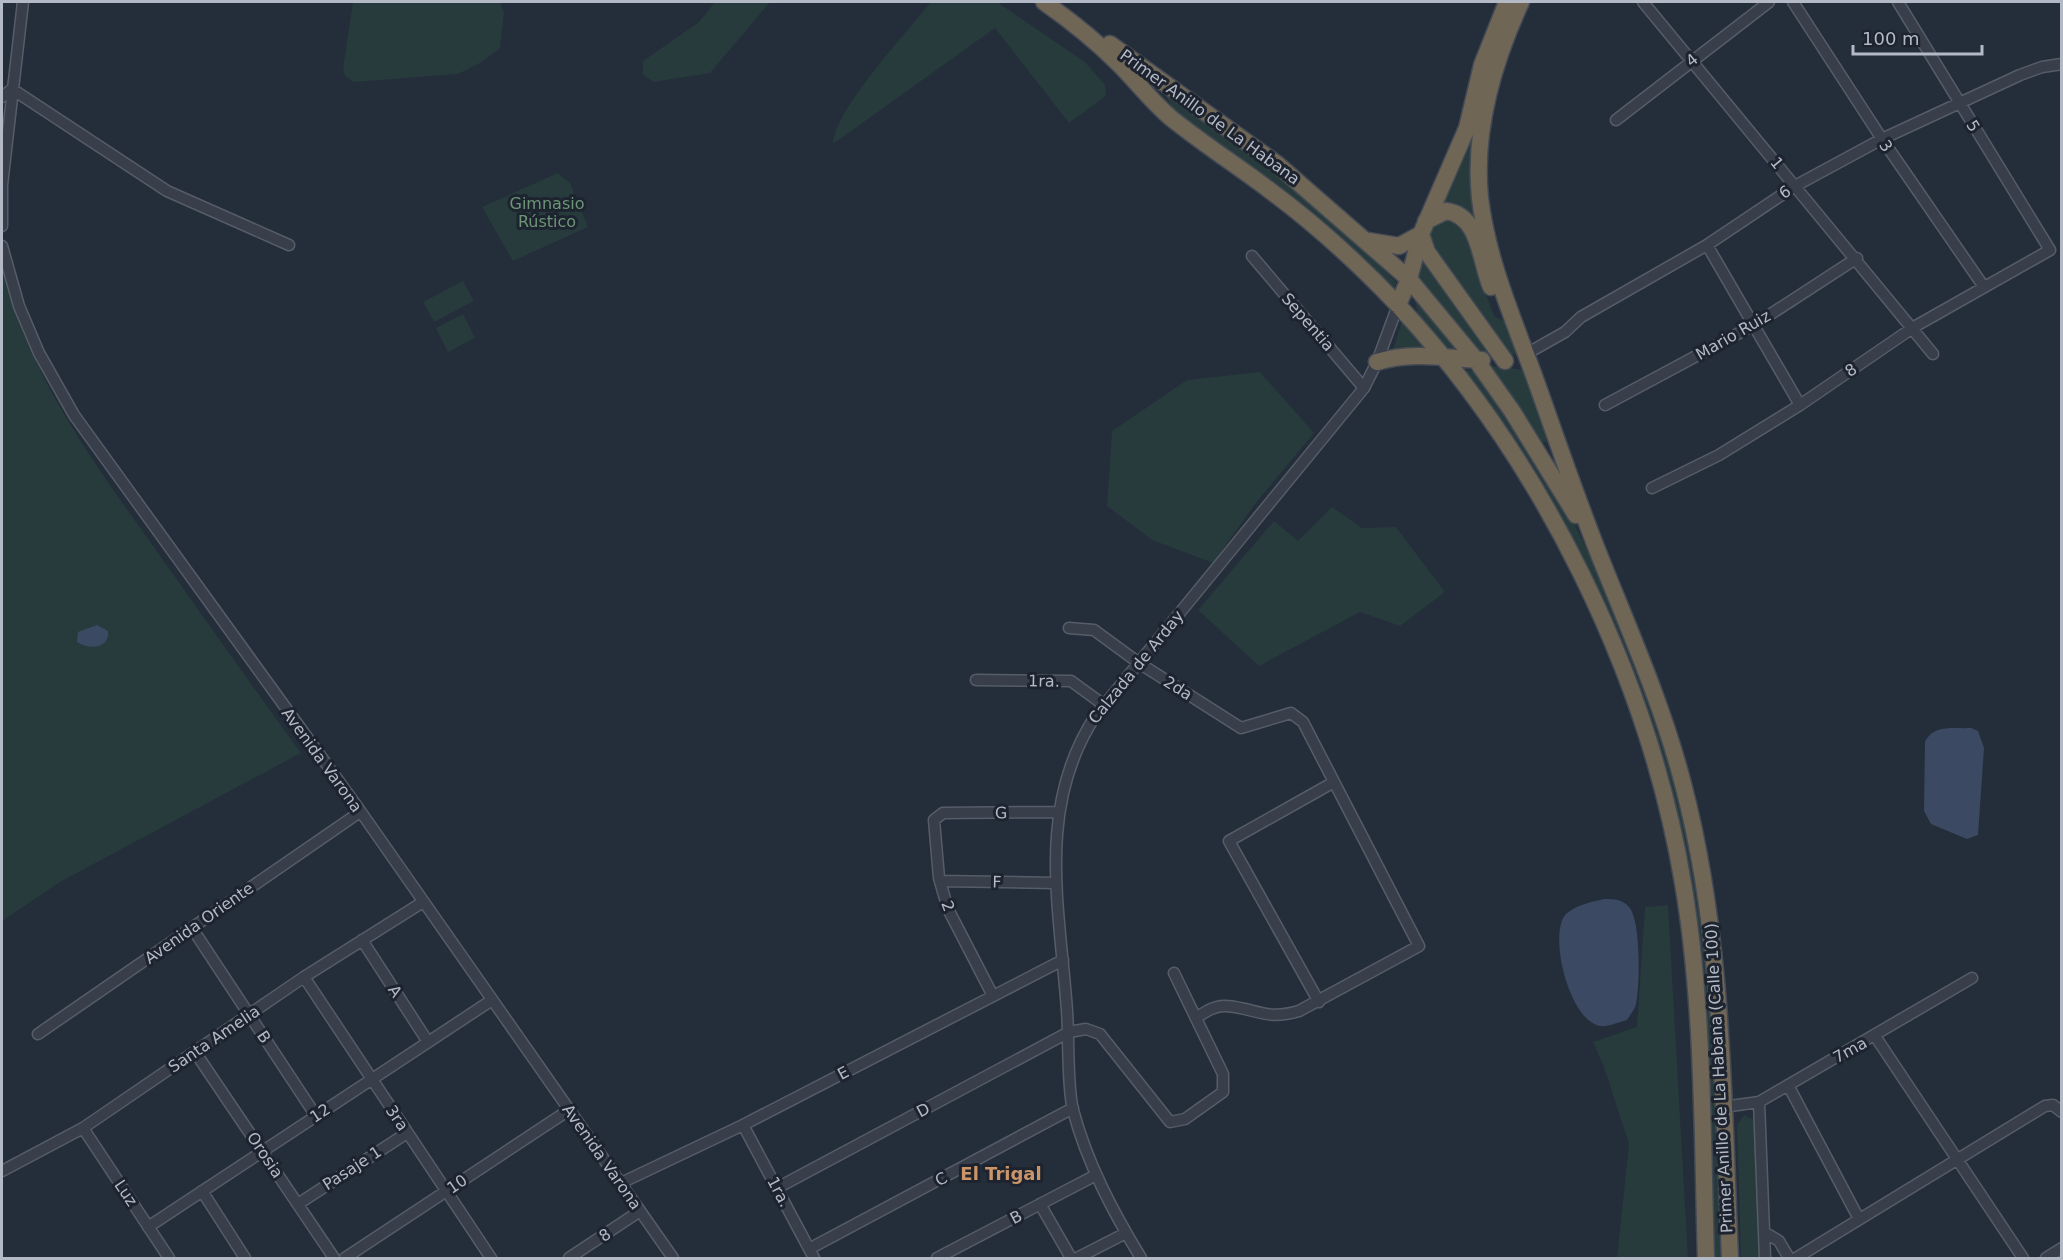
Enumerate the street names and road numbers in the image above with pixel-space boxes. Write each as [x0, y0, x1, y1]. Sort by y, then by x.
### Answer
street label: Primer Anillo de La Habana [1116, 45, 1304, 189]
street label: 4 [1682, 49, 1702, 71]
street label: 5 [1962, 117, 1984, 135]
street label: 3 [1875, 136, 1897, 156]
street label: 1 [1766, 153, 1788, 173]
street label: 6 [1775, 181, 1795, 203]
street label: Sepentia [1278, 289, 1338, 355]
street label: Mario Ruiz [1692, 306, 1774, 364]
street label: 8 [1841, 359, 1861, 381]
street label: Calzada de Arday [1084, 606, 1188, 728]
street label: 1ra. [1028, 671, 1060, 691]
street label: 2da [1160, 672, 1196, 704]
street label: Avenida Varona [278, 704, 366, 816]
street label: G [995, 803, 1007, 823]
street label: F [992, 872, 1002, 892]
street label: Avenida Oriente [141, 878, 257, 968]
street label: 2 [937, 898, 959, 914]
street label: Primer Anillo de La Habana (Calle 100) [1701, 923, 1737, 1233]
street label: A [384, 981, 406, 1001]
street label: Santa Amelia [165, 1001, 263, 1077]
street label: B [253, 1027, 275, 1047]
street label: 7ma [1830, 1033, 1870, 1067]
street label: E [834, 1062, 852, 1084]
street label: 12 [306, 1099, 334, 1127]
street label: D [913, 1099, 933, 1121]
street label: Avenida Varona [559, 1101, 645, 1213]
street label: 3ra [382, 1102, 412, 1134]
street label: Orosia [243, 1128, 287, 1182]
street label: Pasaje 1 [319, 1142, 385, 1194]
street label: C [932, 1168, 950, 1190]
street label: 10 [443, 1170, 471, 1198]
street label: 1ra. [763, 1174, 795, 1210]
street label: Luz [111, 1176, 141, 1210]
street label: B [1007, 1206, 1025, 1228]
street label: 8 [595, 1224, 615, 1246]

